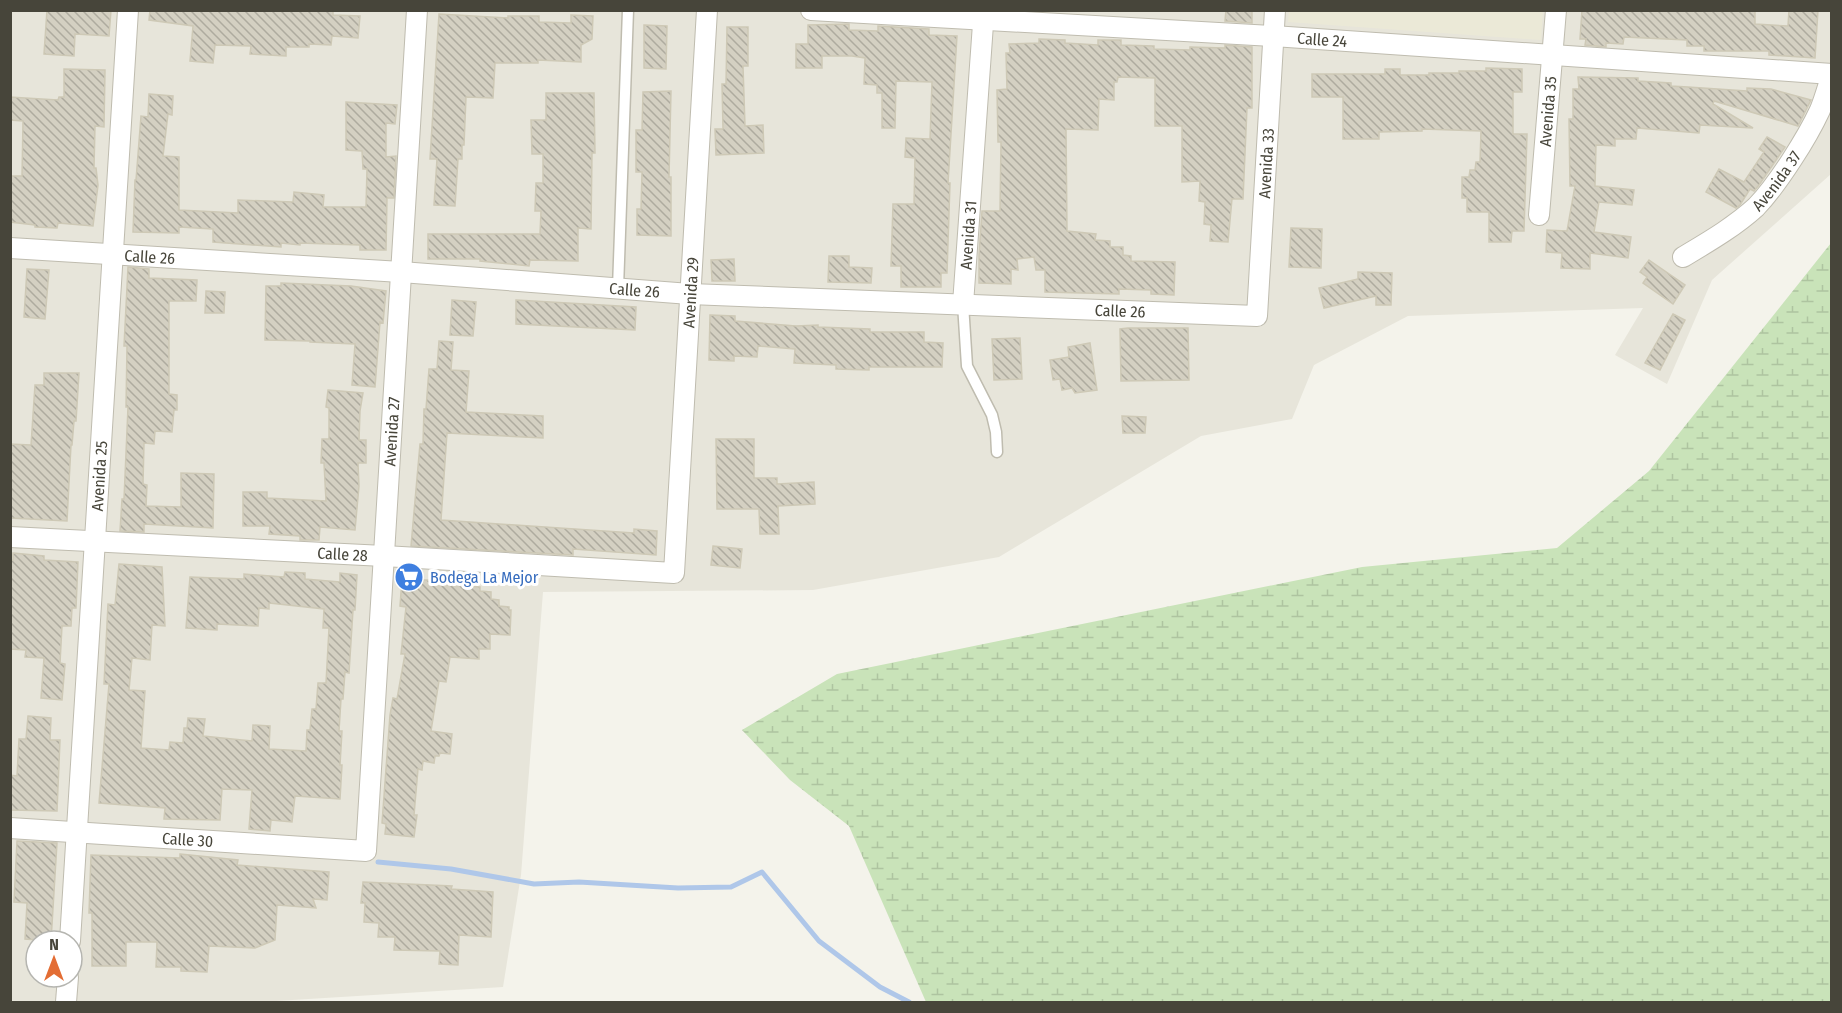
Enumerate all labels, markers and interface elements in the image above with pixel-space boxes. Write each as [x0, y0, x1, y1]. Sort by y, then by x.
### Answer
street label: Calle 24 [1296, 29, 1348, 51]
street label: Avenida 35 [1536, 75, 1560, 147]
street label: Avenida 33 [1255, 128, 1278, 199]
street label: Avenida 37 [1748, 147, 1805, 215]
street label: Avenida 31 [956, 200, 980, 270]
street label: Calle 26 [124, 246, 176, 268]
street label: Avenida 29 [679, 256, 703, 328]
street label: Calle 26 [609, 279, 661, 302]
street label: Calle 26 [1094, 301, 1146, 322]
street label: Avenida 27 [380, 396, 404, 467]
street label: Avenida 25 [88, 440, 111, 512]
street label: Calle 28 [317, 544, 368, 565]
supermarket icon: Bodega La Mejor [393, 561, 425, 593]
place label: Bodega La Mejor [430, 568, 539, 587]
street label: Calle 30 [161, 829, 214, 851]
north arrow [24, 929, 84, 989]
text: N [49, 935, 59, 954]

